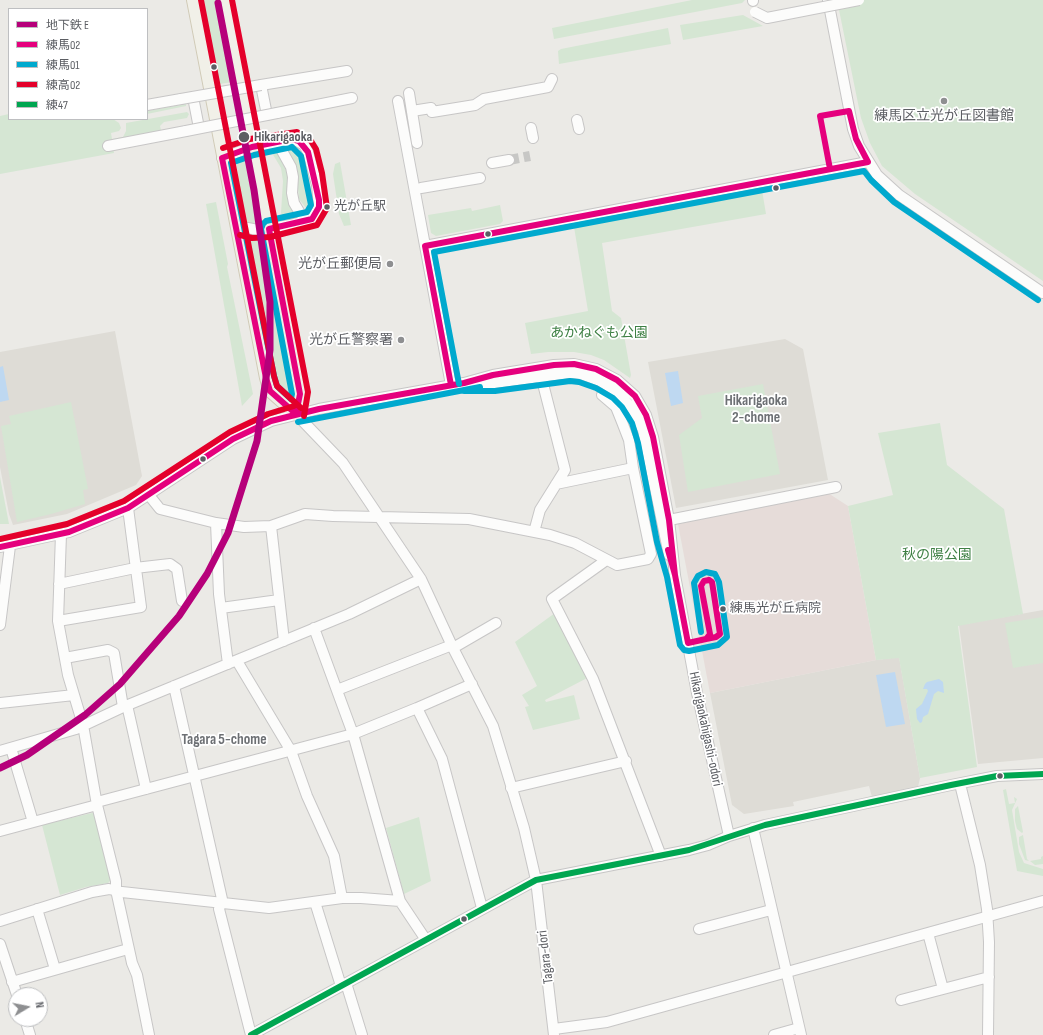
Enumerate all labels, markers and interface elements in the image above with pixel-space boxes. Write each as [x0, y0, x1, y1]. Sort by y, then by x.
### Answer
legend [8, 8, 148, 120]
text: 地下鉄 E [46, 18, 89, 33]
text: 練馬02 [46, 38, 80, 53]
text: 練馬01 [46, 58, 80, 73]
unlabelled marker [209, 62, 219, 72]
text: 練高02 [46, 78, 80, 93]
marker: 練馬区立光が丘図書館 [939, 96, 949, 106]
text: 練47 [46, 98, 68, 113]
place label: 練馬区立光が丘図書館 [874, 108, 1014, 124]
place label: Hikarigaoka [254, 129, 312, 145]
marker: Hikarigaoka [237, 130, 251, 144]
unlabelled marker [771, 183, 781, 193]
place label: 光が丘駅 [334, 199, 386, 215]
marker: 光が丘駅 [322, 202, 332, 212]
unlabelled marker [483, 229, 493, 239]
place label: 光が丘郵便局 [298, 256, 382, 272]
marker: 光が丘郵便局 [385, 259, 395, 269]
park label: あかねぐも公園 [550, 325, 648, 341]
place label: 光が丘警察署 [309, 332, 393, 348]
marker: 光が丘警察署 [396, 335, 406, 345]
district label: Hikarigaoka 2-chome [725, 392, 787, 427]
unlabelled marker [198, 454, 208, 464]
park label: 秋の陽公園 [902, 547, 972, 563]
place label: 練馬光が丘病院 [730, 601, 821, 617]
marker: 練馬光が丘病院 [718, 604, 728, 614]
street label: Hikarigaokahigashi-odori [685, 670, 725, 788]
district label: Tagara 5-chome [181, 731, 267, 749]
unlabelled marker [995, 771, 1005, 781]
unlabelled marker [459, 914, 469, 924]
street label: Tagara-dori [534, 929, 558, 985]
north arrow [8, 987, 48, 1027]
text: N [32, 1001, 46, 1009]

